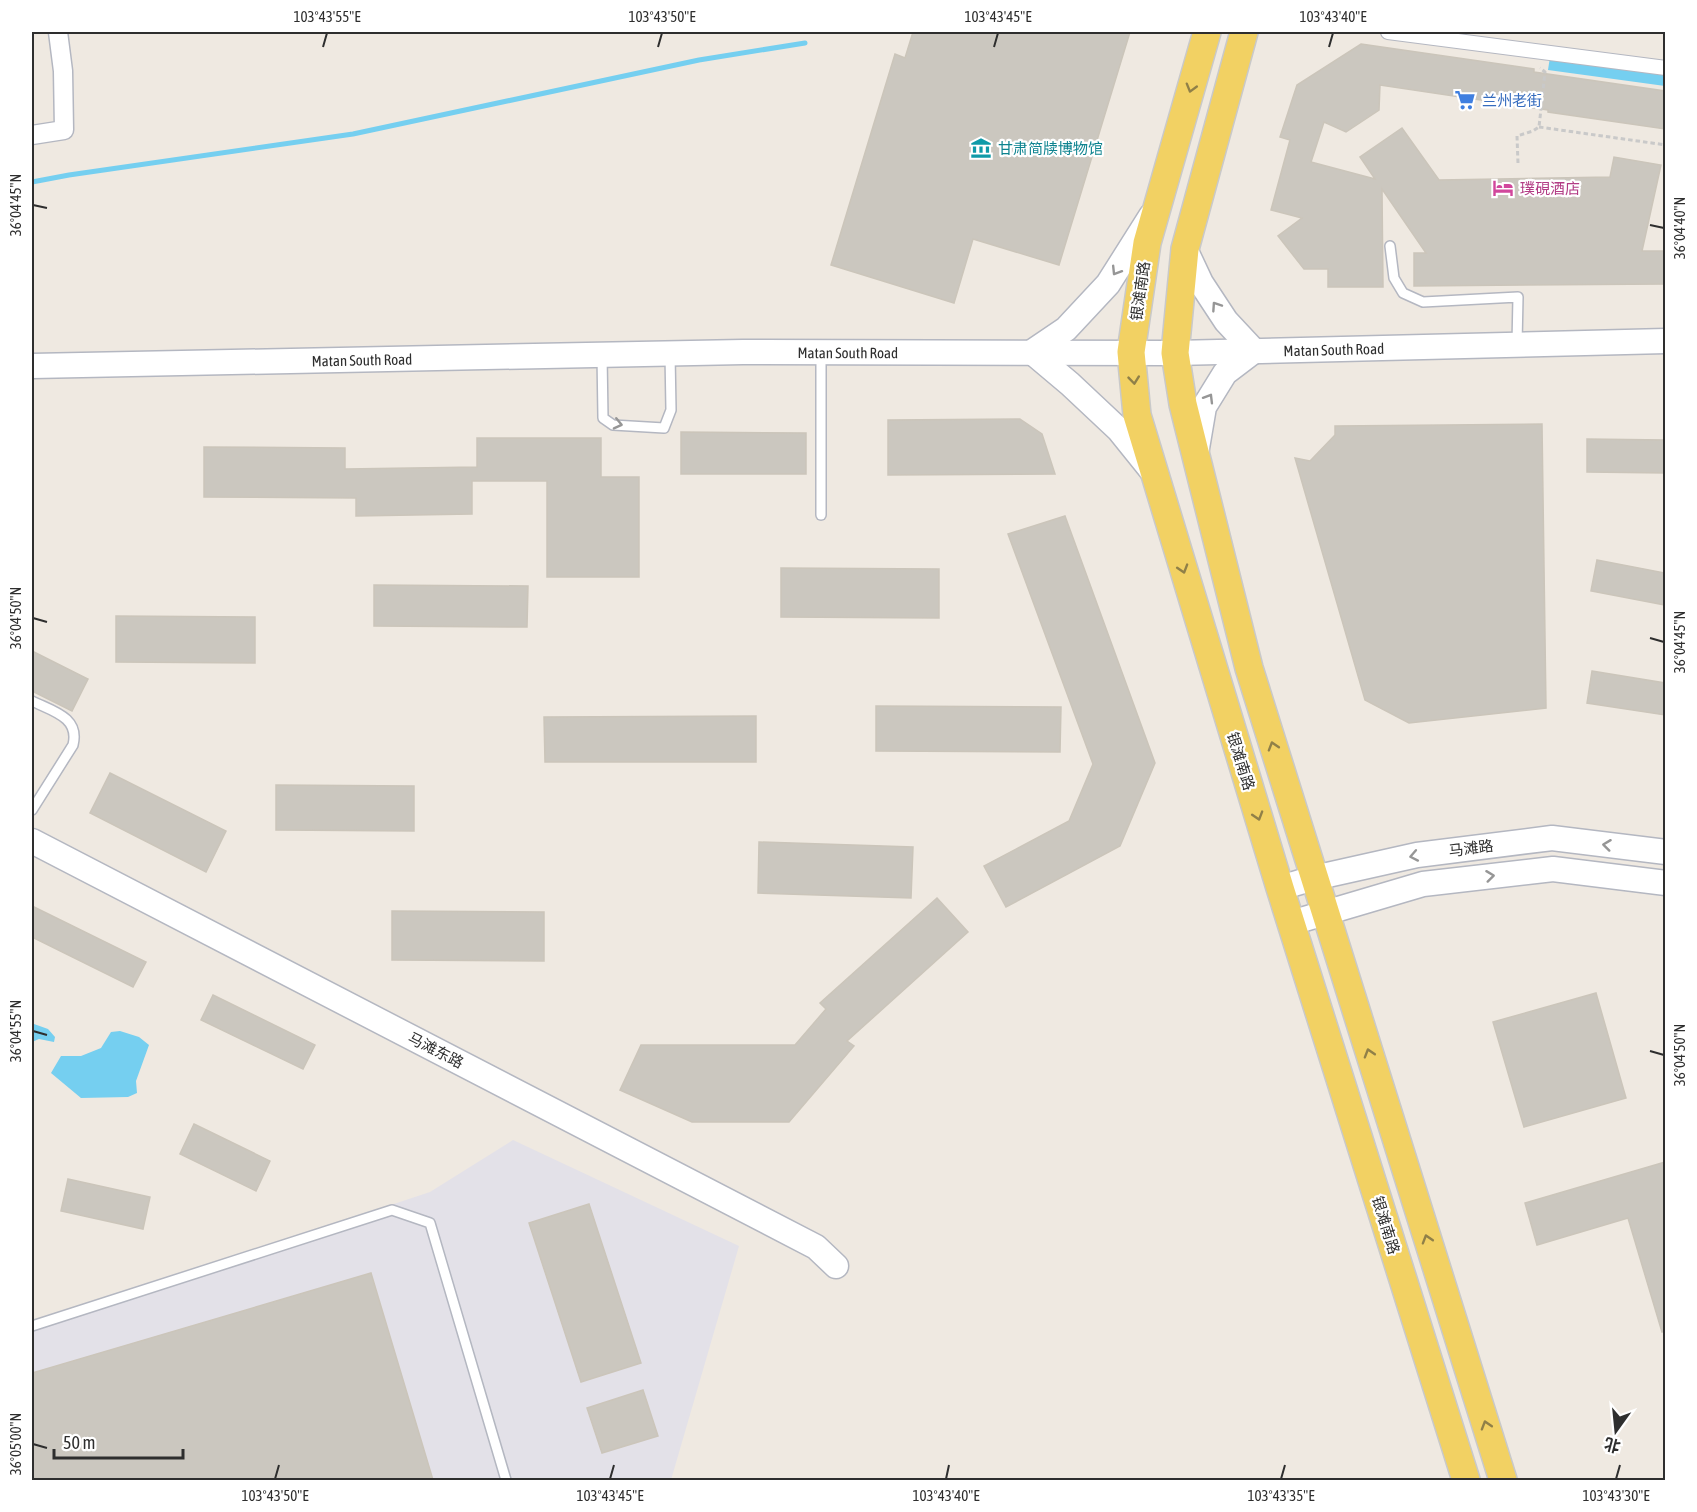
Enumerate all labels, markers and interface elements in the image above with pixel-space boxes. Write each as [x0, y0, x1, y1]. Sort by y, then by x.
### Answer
text: 103°43'55"E [293, 8, 361, 25]
text: 103°43'50"E [628, 8, 696, 25]
text: 103°43'45"E [964, 8, 1032, 25]
text: 103°43'40"E [1299, 8, 1367, 25]
one-way arrow [1186, 82, 1198, 93]
supermarket icon: 兰州老街 [1453, 88, 1477, 112]
place label: 兰州老街 [1482, 92, 1542, 109]
museum icon: 甘肃简牍博物馆 [969, 136, 993, 160]
place label: 甘肃简牍博物馆 [998, 140, 1103, 157]
text: 36°04'45"N [7, 174, 24, 236]
hotel icon: 璞硯酒店 [1491, 176, 1515, 200]
place label: 璞硯酒店 [1520, 180, 1580, 197]
text: 36°04'40"N [1671, 197, 1688, 259]
street label: 银滩南路 [1127, 260, 1153, 322]
one-way arrow [1112, 264, 1123, 275]
one-way arrow [1212, 302, 1223, 313]
street label: Matan South Road [1283, 339, 1384, 359]
street label: Matan South Road [797, 344, 898, 361]
street label: Matan South Road [311, 350, 412, 369]
one-way arrow [1127, 376, 1140, 385]
one-way arrow [1202, 394, 1214, 404]
one-way arrow [613, 417, 623, 430]
one-way arrow [1176, 563, 1188, 574]
text: 36°04'50"N [7, 587, 24, 649]
text: 36°04'45"N [1671, 611, 1688, 673]
street label: 银滩南路 [1224, 730, 1258, 792]
one-way arrow [1268, 741, 1280, 752]
one-way arrow [1251, 810, 1263, 821]
street label: 马滩路 [1448, 837, 1494, 859]
one-way arrow [1603, 839, 1612, 851]
one-way arrow [1409, 849, 1419, 862]
one-way arrow [1486, 870, 1495, 883]
text: 36°04'55"N [7, 1000, 24, 1062]
text: 36°04'50"N [1671, 1024, 1688, 1086]
street label: 马滩东路 [405, 1029, 467, 1071]
one-way arrow [1364, 1048, 1376, 1059]
street label: 银滩南路 [1369, 1194, 1403, 1256]
one-way arrow [1422, 1234, 1434, 1245]
north arrow [1586, 1401, 1646, 1461]
text: 36°05'00"N [7, 1413, 24, 1475]
one-way arrow [1481, 1420, 1493, 1431]
scale bar [54, 1422, 183, 1460]
text: 50 m [63, 1432, 95, 1453]
text: 北 [1602, 1435, 1622, 1456]
text: 103°43'50"E [241, 1487, 309, 1504]
text: 103°43'45"E [576, 1487, 644, 1504]
text: 103°43'40"E [912, 1487, 980, 1504]
text: 103°43'35"E [1247, 1487, 1315, 1504]
text: 103°43'30"E [1582, 1487, 1650, 1504]

